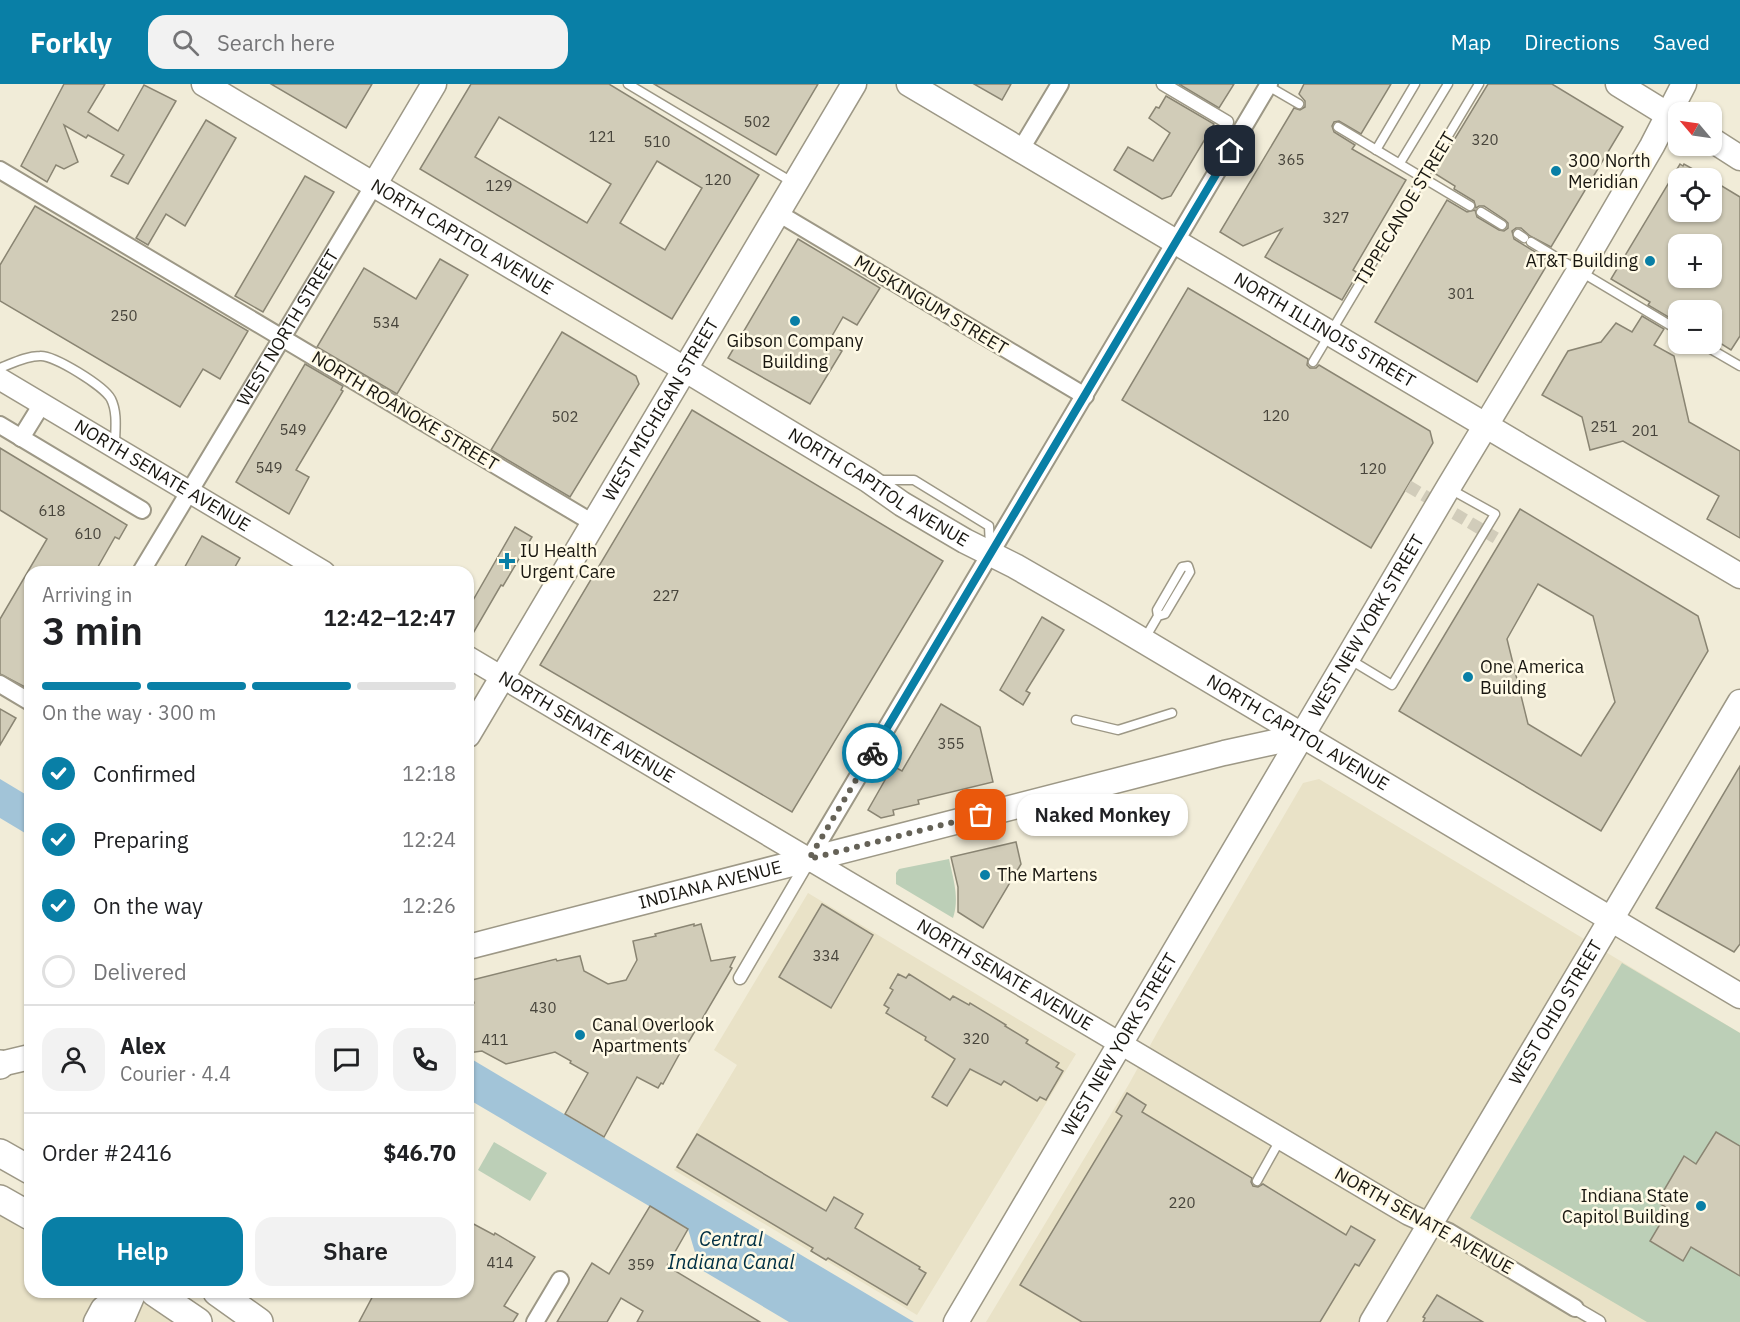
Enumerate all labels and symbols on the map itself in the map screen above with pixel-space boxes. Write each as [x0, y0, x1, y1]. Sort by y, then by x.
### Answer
north arrow [1668, 102, 1722, 156]
house number: 502 [743, 112, 771, 131]
pin [1204, 125, 1255, 176]
house number: 121 [588, 127, 616, 146]
street label: TIPPECANOE STREET [1349, 127, 1460, 290]
house number: 320 [1471, 130, 1499, 149]
house number: 510 [643, 132, 671, 151]
place label: 300 North Meridian [1568, 149, 1651, 193]
house number: 365 [1277, 150, 1305, 169]
marker: 300 North Meridian [1549, 164, 1563, 178]
house number: 120 [704, 170, 732, 189]
street label: NORTH CAPITOL AVENUE [367, 174, 558, 300]
house number: 129 [485, 176, 513, 195]
house number: 327 [1322, 208, 1350, 227]
street label: WEST NORTH STREET [232, 245, 343, 410]
place label: AT&T Building [1526, 249, 1638, 272]
street label: MUSKINGUM STREET [850, 250, 1012, 360]
marker: AT&T Building [1643, 254, 1657, 268]
street label: NORTH ILLINOIS STREET [1230, 267, 1420, 392]
house number: 301 [1447, 284, 1475, 303]
house number: 250 [110, 306, 138, 325]
house number: 534 [372, 313, 400, 332]
street label: WEST MICHIGAN STREET [597, 314, 723, 505]
marker: Gibson Company Building [788, 314, 802, 328]
place label: Gibson Company Building [727, 329, 863, 373]
street label: NORTH ROANOKE STREET [308, 346, 503, 476]
house number: 120 [1262, 406, 1290, 425]
house number: 502 [551, 407, 579, 426]
street label: NORTH SENATE AVENUE [71, 414, 255, 537]
house number: 251 [1590, 417, 1618, 436]
house number: 549 [279, 420, 307, 439]
house number: 201 [1631, 421, 1659, 440]
street label: NORTH CAPITOL AVENUE [784, 423, 973, 552]
house number: 549 [255, 458, 283, 477]
house number: 120 [1359, 459, 1387, 478]
house number: 618 [38, 501, 66, 520]
house number: 610 [74, 524, 102, 543]
street label: WEST NEW YORK STREET [1303, 530, 1429, 721]
place label: IU Health Urgent Care [520, 539, 616, 583]
marker: IU Health Urgent Care [498, 552, 516, 570]
house number: 227 [652, 586, 680, 605]
place label: One America Building [1480, 655, 1584, 699]
street label: NORTH SENATE AVENUE [495, 666, 679, 788]
street label: NORTH CAPITOL AVENUE [1203, 669, 1393, 795]
marker: One America Building [1461, 670, 1475, 684]
courier [842, 723, 902, 783]
house number: 355 [937, 734, 965, 753]
pin [955, 789, 1006, 840]
callout: Naked Monkey [1017, 794, 1188, 836]
street label: INDIANA AVENUE [636, 855, 784, 914]
place label: The Martens [997, 863, 1098, 886]
marker: The Martens [978, 868, 992, 882]
street label: NORTH SENATE AVENUE [913, 914, 1097, 1036]
street label: WEST OHIO STREET [1503, 936, 1607, 1089]
house number: 334 [812, 946, 840, 965]
street label: WEST NEW YORK STREET [1056, 949, 1182, 1140]
house number: 430 [529, 998, 557, 1017]
place label: Canal Overlook Apartments [592, 1013, 715, 1057]
marker: Canal Overlook Apartments [573, 1028, 587, 1042]
house number: 320 [962, 1029, 990, 1048]
house number: 411 [481, 1030, 509, 1049]
street label: NORTH SENATE AVENUE [1331, 1162, 1518, 1279]
place label: Indiana State Capitol Building [1562, 1184, 1689, 1228]
house number: 220 [1168, 1193, 1196, 1212]
marker: Indiana State Capitol Building [1694, 1199, 1708, 1213]
water label: Central Indiana Canal [667, 1225, 795, 1275]
house number: 414 [486, 1253, 514, 1272]
house number: 359 [627, 1255, 655, 1274]

